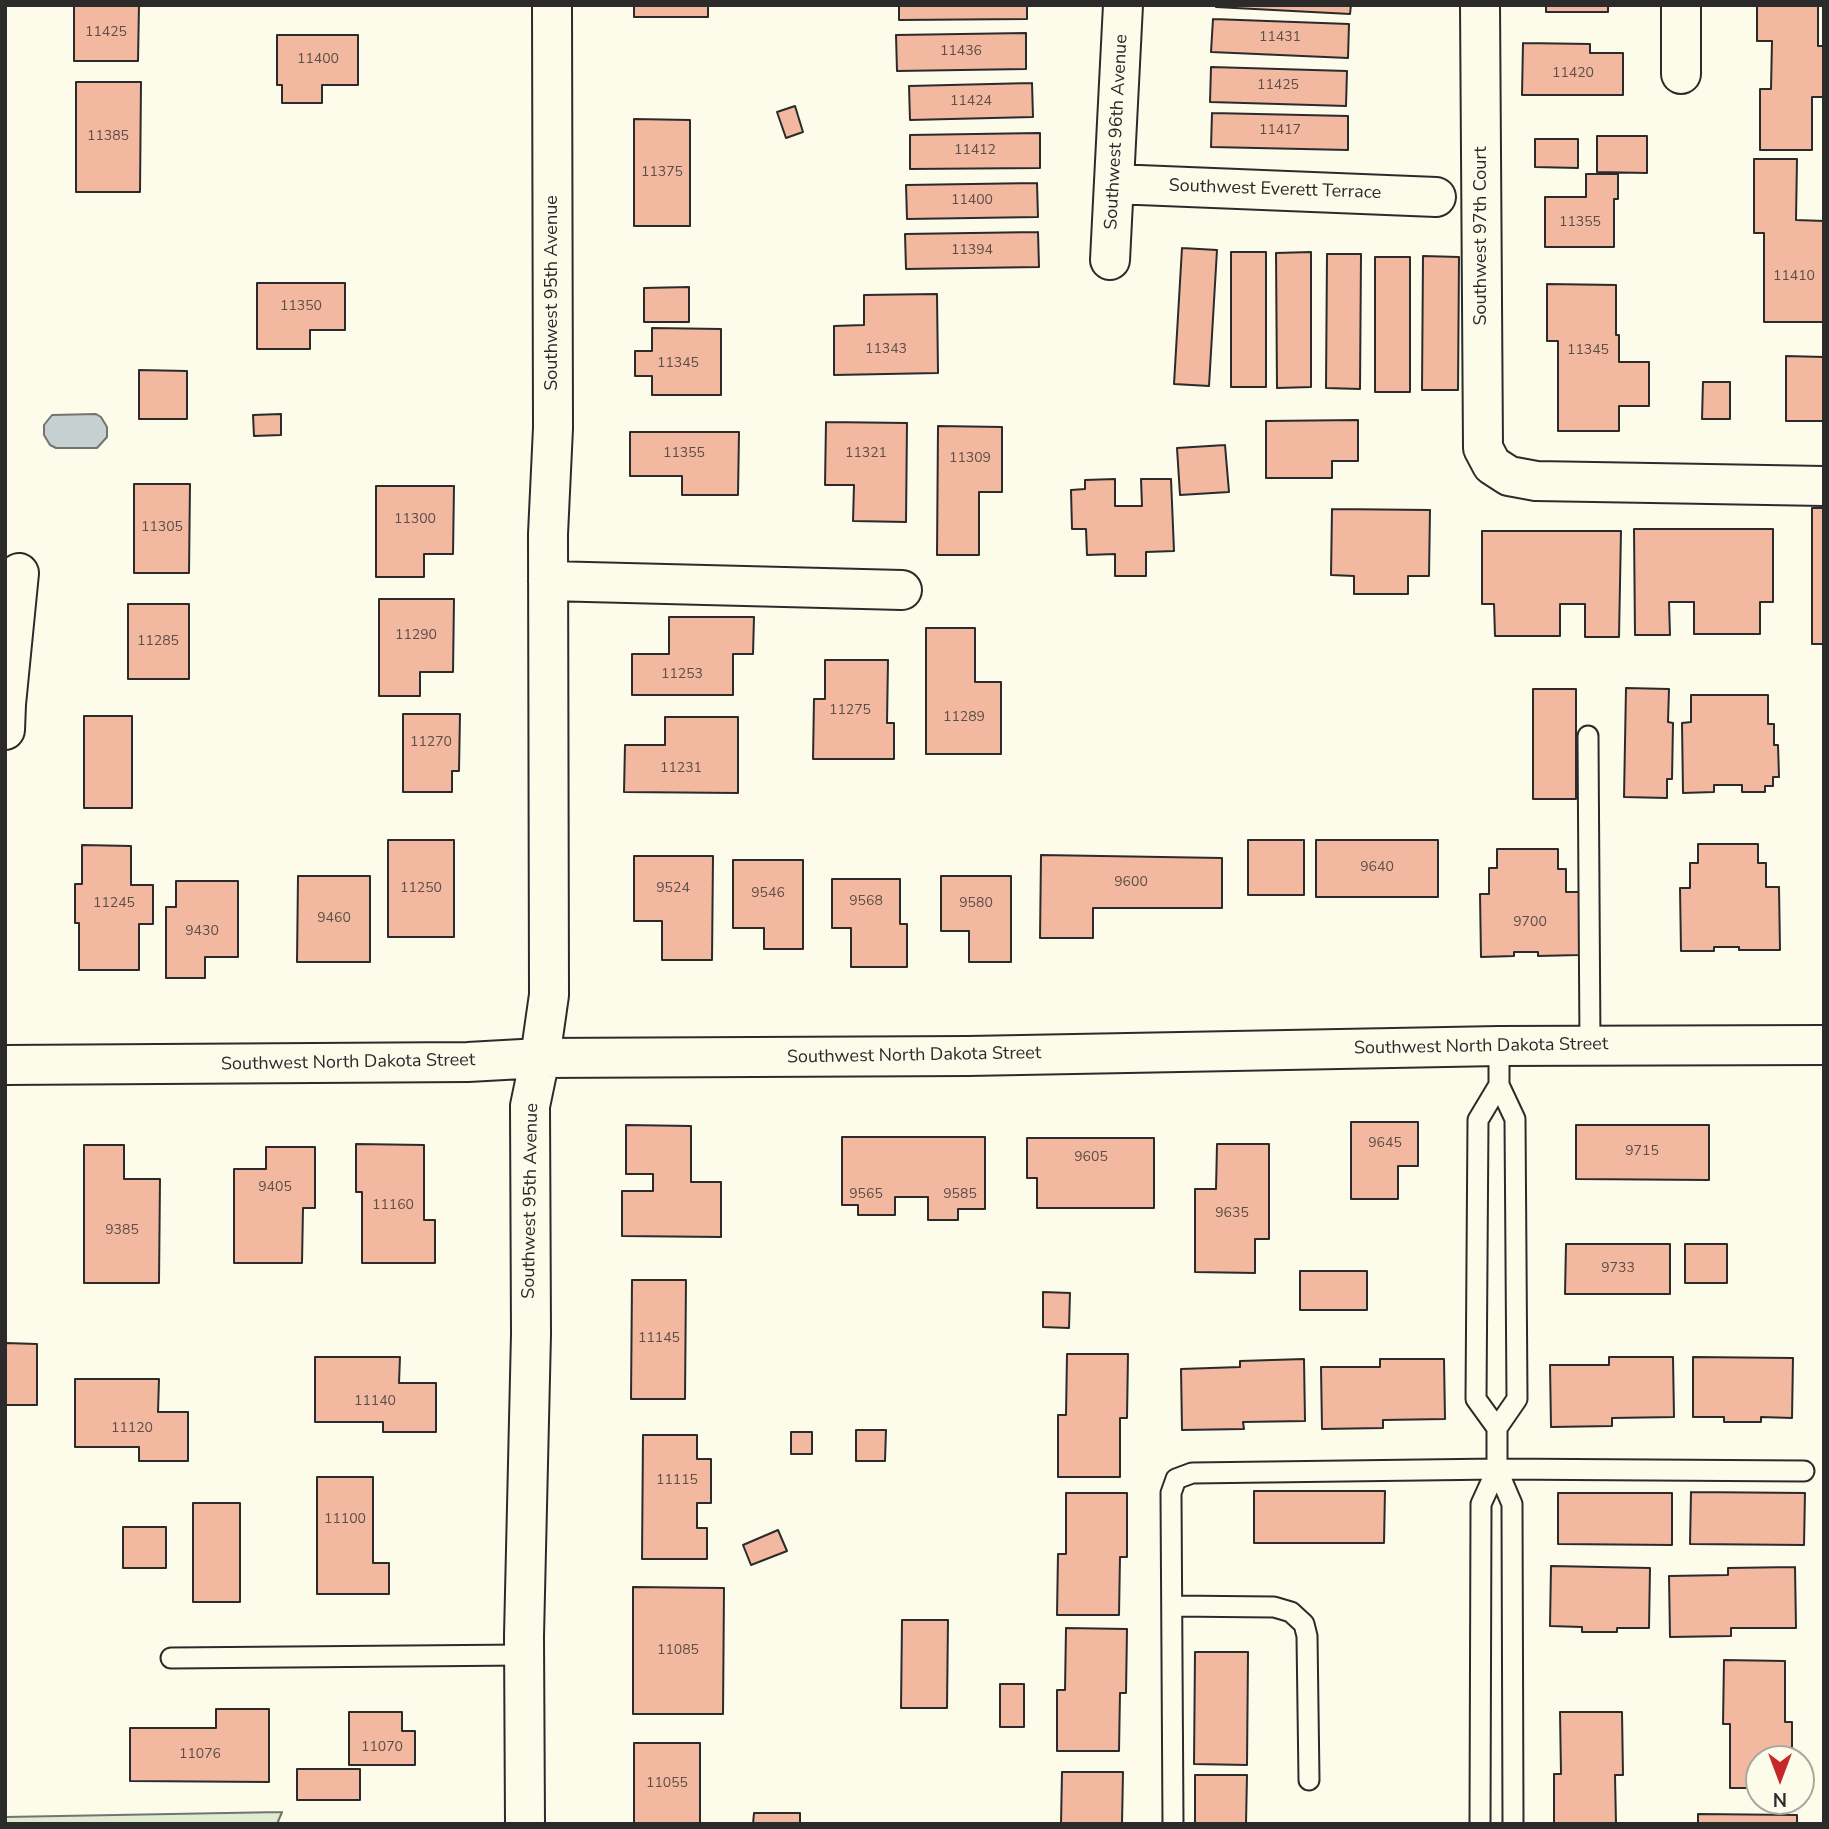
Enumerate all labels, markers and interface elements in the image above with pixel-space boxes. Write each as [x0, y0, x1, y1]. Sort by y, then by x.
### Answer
house number: 11425 [85, 25, 127, 41]
house number: 11431 [1259, 30, 1301, 46]
street label: Southwest 96th Avenue [1101, 34, 1133, 230]
house number: 11436 [940, 44, 982, 60]
house number: 11400 [297, 52, 339, 68]
house number: 11420 [1552, 66, 1594, 82]
house number: 11425 [1257, 78, 1299, 94]
house number: 11424 [950, 94, 992, 110]
house number: 11417 [1259, 123, 1301, 139]
house number: 11385 [87, 129, 129, 145]
house number: 11412 [954, 143, 996, 159]
street label: Southwest 97th Court [1471, 146, 1493, 326]
house number: 11375 [641, 165, 683, 181]
street label: Southwest Everett Terrace [1168, 175, 1382, 205]
house number: 11400 [951, 193, 993, 209]
street label: Southwest 95th Avenue [542, 195, 564, 391]
house number: 11355 [1559, 215, 1601, 231]
house number: 11394 [951, 243, 993, 259]
house number: 11410 [1773, 269, 1815, 285]
house number: 11350 [280, 299, 322, 315]
house number: 11343 [865, 342, 907, 358]
house number: 11345 [1567, 343, 1609, 359]
house number: 11345 [657, 356, 699, 372]
house number: 11355 [663, 446, 705, 462]
house number: 11321 [845, 446, 887, 462]
house number: 11309 [949, 451, 991, 467]
house number: 11300 [394, 512, 436, 528]
house number: 11305 [141, 520, 183, 536]
house number: 11290 [395, 628, 437, 644]
house number: 11285 [137, 634, 179, 650]
house number: 11253 [661, 667, 703, 683]
house number: 11275 [829, 703, 871, 719]
house number: 11289 [943, 710, 985, 726]
house number: 11270 [410, 735, 452, 751]
house number: 11231 [660, 761, 702, 777]
house number: 9640 [1360, 860, 1394, 876]
house number: 9600 [1114, 875, 1148, 891]
house number: 11250 [400, 881, 442, 897]
house number: 9524 [656, 881, 690, 897]
house number: 9546 [751, 886, 785, 902]
house number: 9568 [849, 894, 883, 910]
house number: 11245 [93, 896, 135, 912]
house number: 9580 [959, 896, 993, 912]
house number: 9460 [317, 911, 351, 927]
house number: 9700 [1513, 915, 1547, 931]
house number: 9430 [185, 924, 219, 940]
street label: Southwest North Dakota Street [1354, 1034, 1608, 1060]
street label: Southwest North Dakota Street [787, 1043, 1041, 1069]
street label: Southwest North Dakota Street [221, 1050, 475, 1076]
street label: Southwest 95th Avenue [518, 1103, 544, 1299]
house number: 9645 [1368, 1136, 1402, 1152]
house number: 9715 [1625, 1144, 1659, 1160]
house number: 9605 [1074, 1150, 1108, 1166]
house number: 9405 [258, 1180, 292, 1196]
house number: 9565 [849, 1187, 883, 1203]
house number: 9585 [943, 1187, 977, 1203]
house number: 11160 [372, 1198, 414, 1214]
house number: 9635 [1215, 1206, 1249, 1222]
house number: 9385 [105, 1223, 139, 1239]
house number: 9733 [1601, 1261, 1635, 1277]
house number: 11145 [638, 1331, 680, 1347]
house number: 11140 [354, 1394, 396, 1410]
house number: 11120 [111, 1421, 153, 1437]
house number: 11115 [656, 1473, 698, 1489]
house number: 11100 [324, 1512, 366, 1528]
house number: 11085 [657, 1643, 699, 1659]
house number: 11070 [361, 1740, 403, 1756]
north arrow [1745, 1745, 1815, 1815]
house number: 11076 [179, 1747, 221, 1763]
house number: 11055 [646, 1776, 688, 1792]
text: N [1773, 1786, 1787, 1812]

